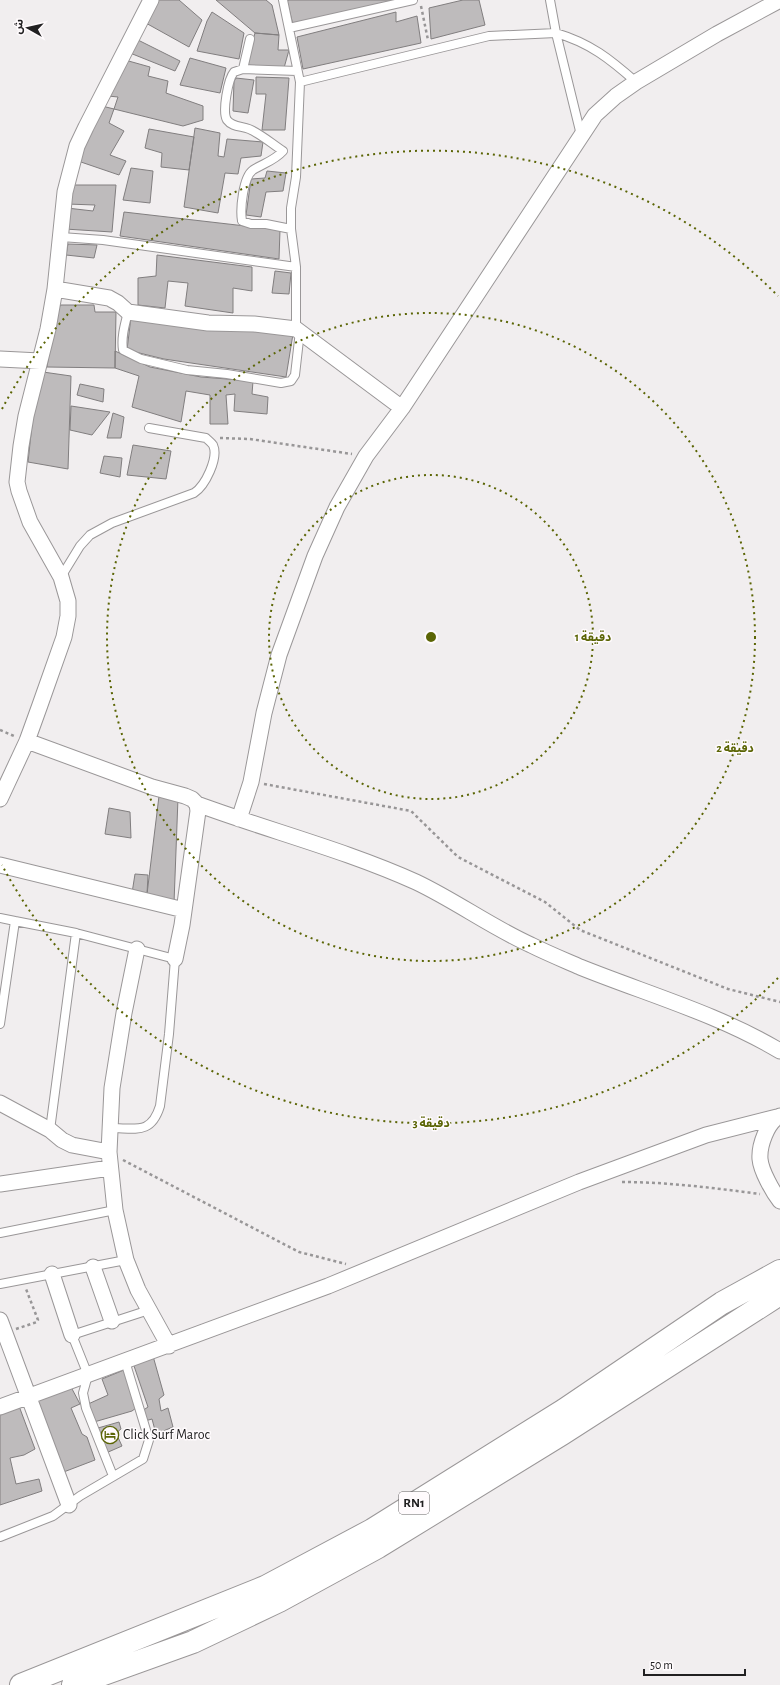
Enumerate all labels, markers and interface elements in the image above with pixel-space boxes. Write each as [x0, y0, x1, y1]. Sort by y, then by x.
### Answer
north arrow [8, 8, 48, 48]
text: ش [12, 18, 26, 35]
centre of rings [424, 630, 438, 644]
text: 1 دقيقة [575, 630, 611, 644]
text: 2 دقيقة [716, 741, 754, 755]
text: 3 دقيقة [412, 1116, 450, 1130]
hotel icon: Click Surf Maroc [100, 1425, 120, 1445]
place label: Click Surf Maroc [123, 1428, 211, 1442]
road number: RN1 [399, 1492, 429, 1514]
scale bar [644, 1651, 745, 1677]
text: 50 m [650, 1659, 673, 1671]

